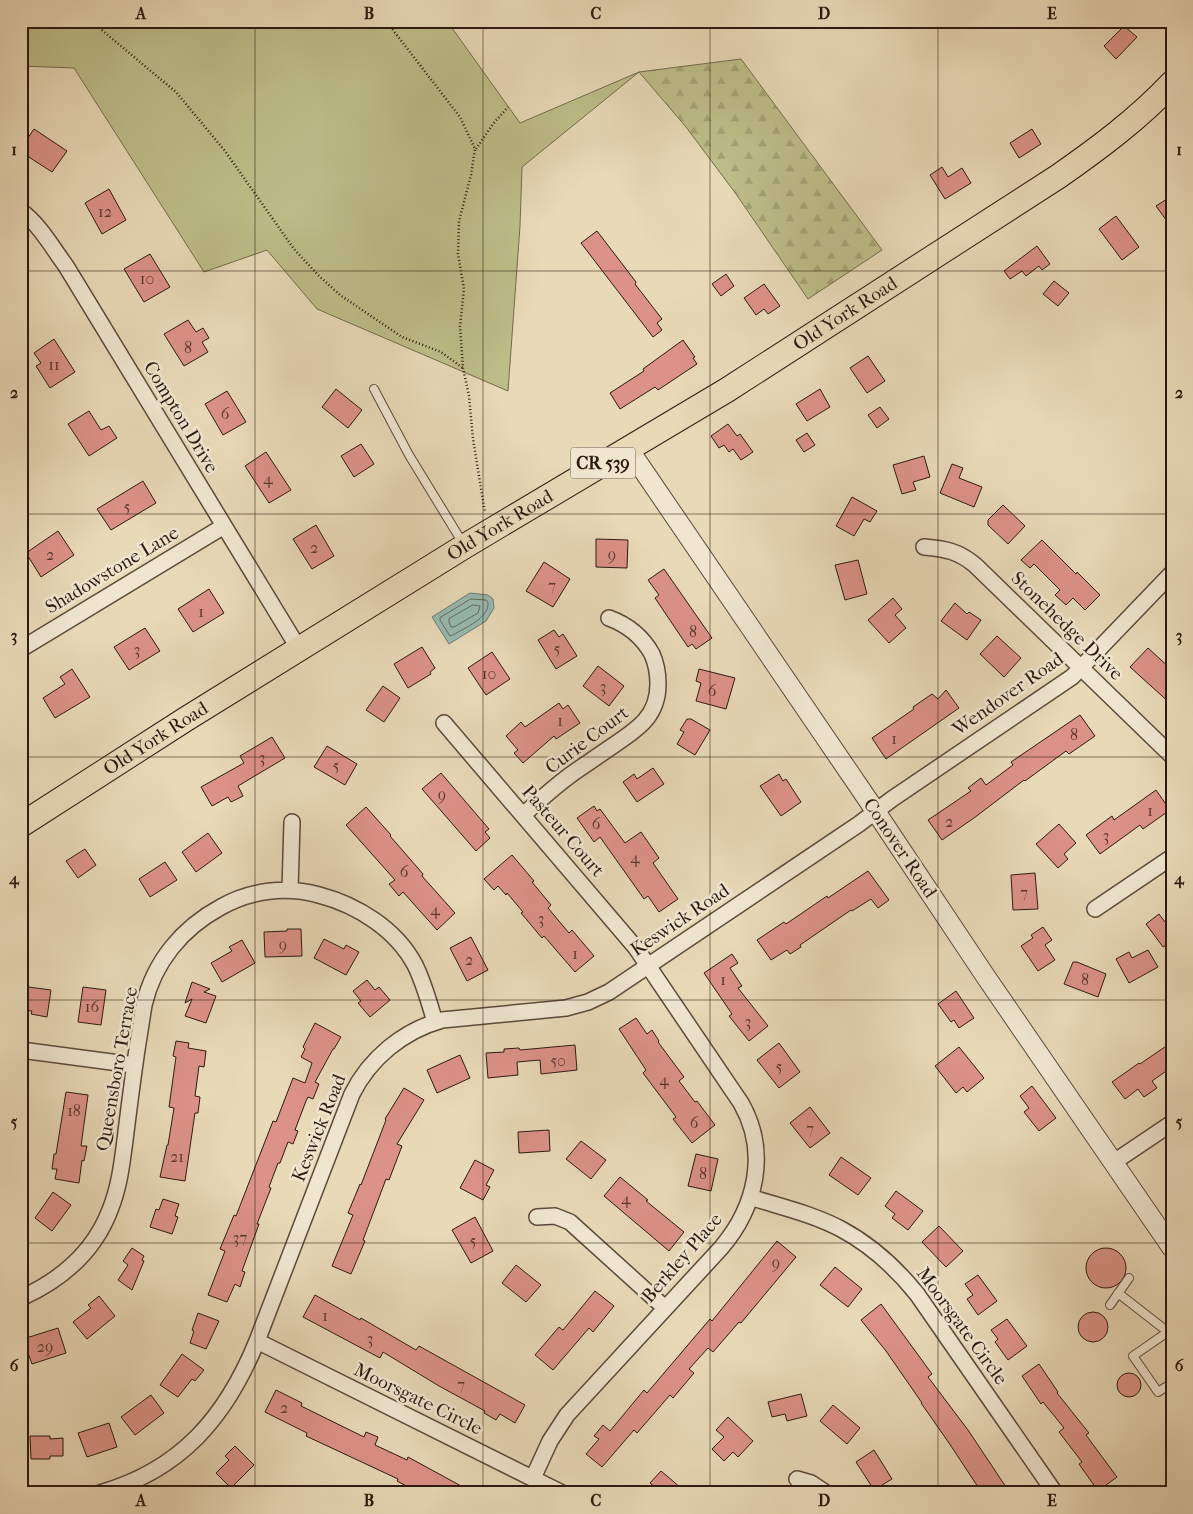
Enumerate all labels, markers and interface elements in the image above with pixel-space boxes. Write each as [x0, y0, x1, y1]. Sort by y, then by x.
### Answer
text: A [135, 4, 147, 23]
text: B [364, 4, 374, 23]
text: C [591, 4, 602, 23]
text: D [818, 4, 830, 23]
text: E [1047, 4, 1057, 23]
text: 1 [11, 140, 17, 159]
text: 1 [1176, 140, 1182, 159]
house number: 12 [98, 202, 112, 221]
house number: 10 [140, 269, 154, 288]
street label: Old York Road [789, 272, 902, 355]
house number: 8 [184, 338, 192, 357]
house number: 11 [48, 355, 60, 374]
street label: Compton Drive [139, 357, 223, 477]
text: 2 [10, 383, 18, 402]
text: 2 [1175, 383, 1183, 402]
house number: 6 [221, 404, 230, 423]
road number: CR 539 [570, 448, 636, 478]
house number: 4 [263, 469, 273, 488]
street label: Old York Road [443, 485, 557, 565]
house number: 5 [124, 497, 131, 516]
street label: Shadowstone Lane [41, 522, 183, 618]
house number: 2 [310, 538, 318, 557]
house number: 2 [46, 545, 54, 564]
house number: 9 [608, 545, 616, 564]
street label: Stonehedge Drive [1007, 567, 1127, 685]
house number: 7 [548, 576, 556, 595]
house number: 1 [198, 602, 204, 621]
house number: 8 [689, 622, 697, 641]
text: 3 [11, 626, 17, 646]
text: 3 [1176, 626, 1182, 646]
house number: 5 [554, 639, 561, 658]
house number: 3 [134, 640, 140, 659]
street label: Wendover Road [947, 647, 1068, 741]
house number: 10 [482, 664, 496, 683]
house number: 3 [600, 677, 606, 696]
house number: 6 [708, 681, 717, 700]
street label: Old York Road [99, 697, 212, 780]
street label: Curie Court [541, 701, 633, 778]
house number: 1 [557, 711, 563, 730]
house number: 8 [1070, 725, 1078, 744]
house number: 1 [891, 729, 897, 748]
house number: 3 [259, 748, 265, 767]
house number: 5 [333, 756, 340, 775]
street label: Pasteur Court [517, 781, 609, 881]
house number: 9 [438, 785, 446, 804]
street label: Conover Road [859, 794, 942, 903]
house number: 1 [1147, 801, 1153, 820]
house number: 2 [945, 812, 953, 831]
house number: 6 [592, 814, 601, 833]
house number: 3 [1103, 826, 1109, 845]
house number: 4 [630, 848, 640, 867]
house number: 6 [400, 862, 409, 881]
text: 4 [8, 869, 20, 889]
text: 4 [1173, 869, 1185, 889]
street label: Keswick Road [627, 879, 734, 961]
house number: 7 [1020, 883, 1028, 902]
house number: 4 [430, 900, 440, 919]
house number: 3 [538, 909, 544, 928]
house number: 9 [279, 935, 287, 954]
house number: 1 [572, 944, 578, 963]
house number: 2 [465, 950, 473, 969]
house number: 1 [720, 970, 726, 989]
house number: 8 [1081, 970, 1089, 989]
street label: Queensboro Terrace [92, 985, 142, 1153]
house number: 16 [85, 997, 99, 1016]
house number: 3 [745, 1012, 751, 1031]
house number: 50 [550, 1051, 566, 1070]
house number: 5 [776, 1057, 783, 1076]
street label: Keswick Road [287, 1070, 351, 1185]
house number: 4 [659, 1070, 669, 1089]
house number: 18 [67, 1101, 81, 1120]
text: 5 [11, 1112, 18, 1131]
text: 5 [1176, 1112, 1183, 1131]
house number: 6 [690, 1113, 699, 1132]
house number: 7 [806, 1119, 814, 1138]
house number: 21 [170, 1147, 184, 1166]
house number: 8 [699, 1164, 707, 1183]
house number: 4 [621, 1189, 631, 1208]
street label: Berkley Place [637, 1209, 727, 1307]
house number: 37 [233, 1228, 247, 1247]
house number: 5 [470, 1231, 477, 1250]
house number: 9 [772, 1253, 780, 1272]
street label: Moorsgate Circle [912, 1263, 1012, 1389]
house number: 1 [322, 1306, 328, 1325]
house number: 3 [367, 1329, 373, 1348]
house number: 29 [37, 1337, 53, 1356]
text: 6 [10, 1356, 19, 1375]
text: 6 [1175, 1356, 1184, 1375]
street label: Moorsgate Circle [350, 1358, 486, 1440]
house number: 7 [457, 1375, 465, 1394]
house number: 2 [280, 1398, 288, 1417]
text: A [135, 1491, 147, 1510]
text: B [364, 1491, 374, 1510]
text: C [591, 1491, 602, 1510]
text: D [818, 1491, 830, 1510]
text: E [1047, 1491, 1057, 1510]

